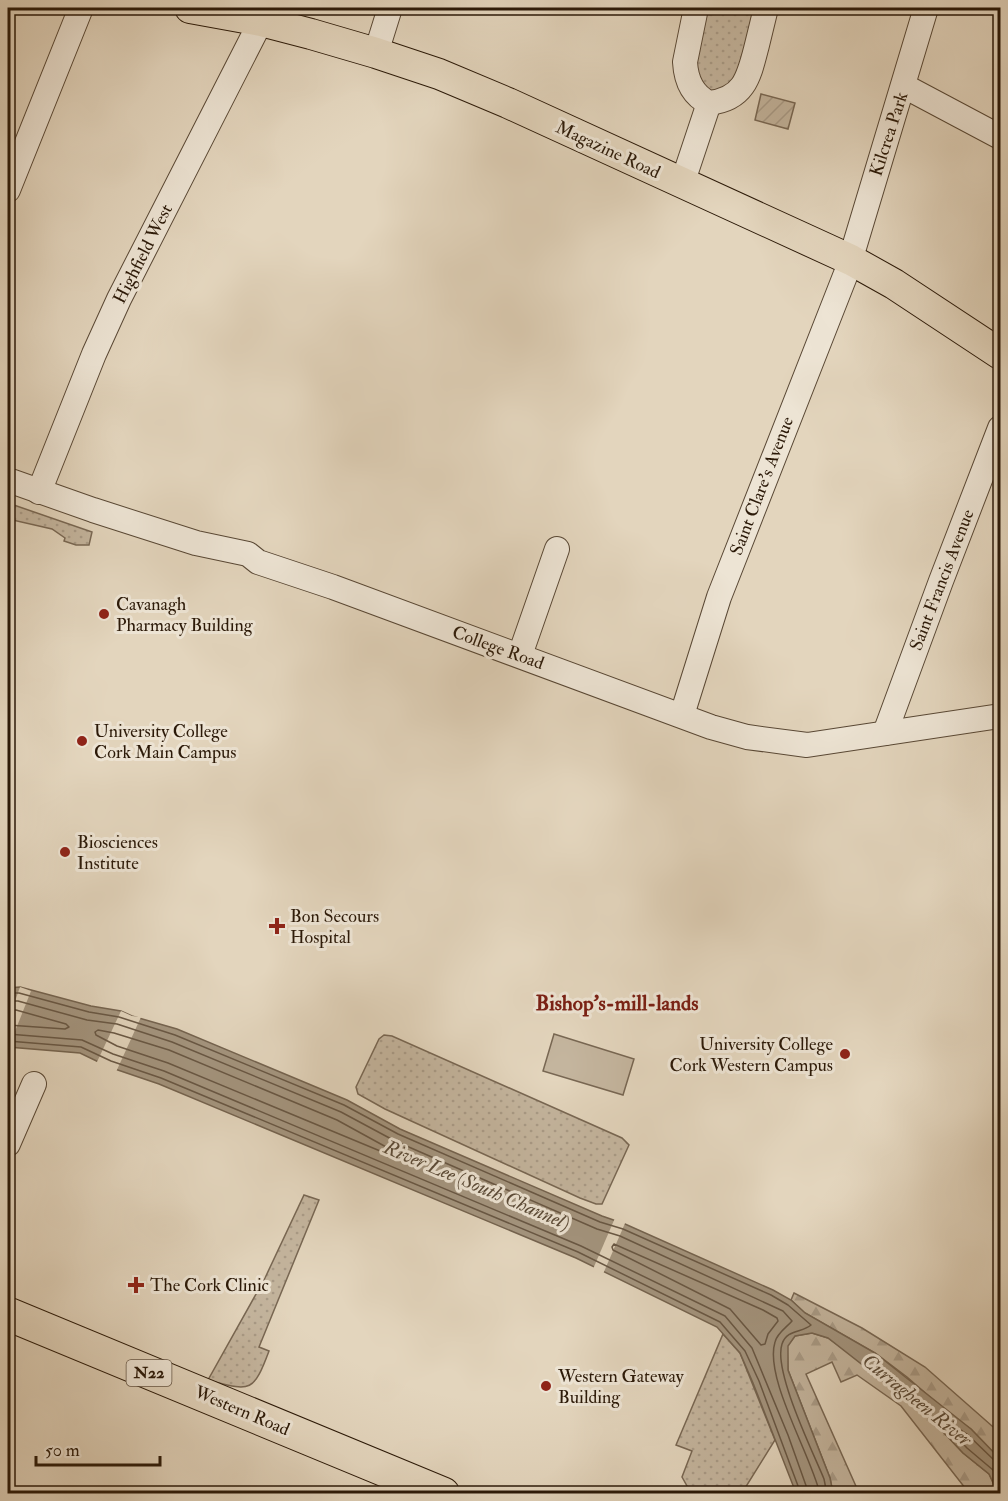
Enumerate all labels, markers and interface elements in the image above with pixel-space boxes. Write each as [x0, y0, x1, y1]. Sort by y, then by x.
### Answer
street label: Kilcrea Park [865, 89, 914, 179]
street label: Magazine Road [552, 116, 664, 184]
street label: Highfield West [108, 200, 178, 308]
street label: Saint Clare's Avenue [725, 413, 799, 559]
street label: Saint Francis Avenue [905, 506, 980, 654]
place label: Cavanagh Pharmacy Building [116, 593, 254, 637]
marker: Cavanagh Pharmacy Building [97, 607, 111, 621]
street label: College Road [449, 621, 547, 675]
place label: University College Cork Main Campus [94, 720, 236, 764]
marker: University College Cork Main Campus [75, 734, 89, 748]
place label: Biosciences Institute [77, 831, 158, 875]
marker: Biosciences Institute [58, 845, 72, 859]
place label: Bon Secours Hospital [290, 905, 379, 949]
marker: Bon Secours Hospital [268, 917, 286, 935]
district label: Bishop's-mill-lands [535, 990, 699, 1017]
place label: University College Cork Western Campus [670, 1033, 833, 1077]
marker: University College Cork Western Campus [838, 1047, 852, 1061]
water label: River Lee (South Channel) [379, 1134, 574, 1236]
place label: The Cork Clinic [150, 1274, 269, 1297]
marker: The Cork Clinic [127, 1276, 145, 1294]
water label: Curragheen River [857, 1348, 978, 1453]
road number: N22 [126, 1360, 172, 1386]
place label: Western Gateway Building [557, 1365, 685, 1409]
marker: Western Gateway Building [539, 1379, 553, 1393]
street label: Western Road [190, 1380, 293, 1441]
scale bar [36, 1429, 160, 1467]
text: 50 m [45, 1439, 80, 1462]

